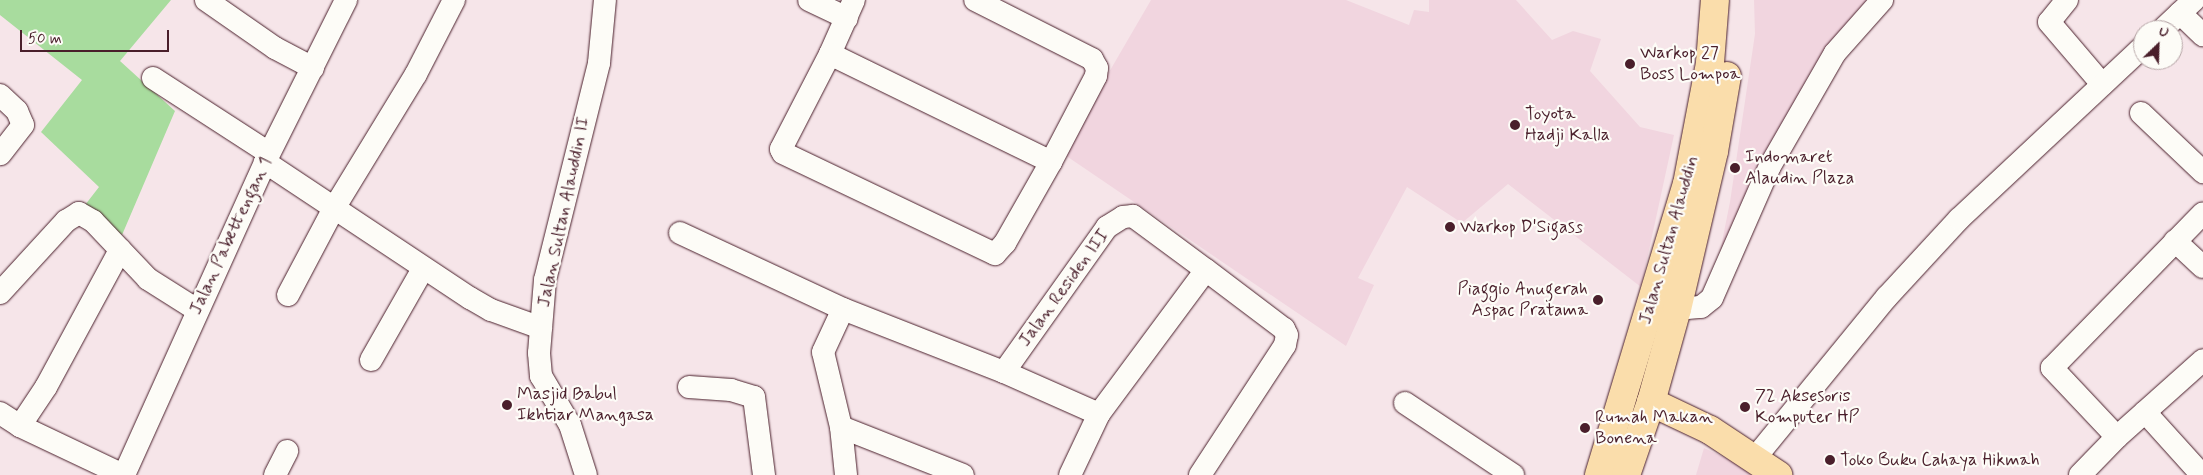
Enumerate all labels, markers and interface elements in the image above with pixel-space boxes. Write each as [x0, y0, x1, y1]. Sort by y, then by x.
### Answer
scale bar [22, 20, 171, 52]
north arrow [2133, 20, 2183, 70]
text: U [2156, 22, 2172, 42]
text: 50 m [28, 29, 62, 49]
place label: Warkop 27 Boss Lompoa [1640, 43, 1740, 86]
marker: Warkop 27 Boss Lompoa [1624, 58, 1636, 70]
place label: Toyota Hadji Kalla [1525, 104, 1608, 146]
street label: Jalan Sultan Alauddin II [533, 114, 595, 310]
marker: Toyota Hadji Kalla [1509, 119, 1521, 131]
place label: Indomaret Alaudin Plaza [1745, 147, 1854, 190]
street label: Jalan Pabettengan 1 [185, 155, 277, 317]
street label: Jalan Sultan Alauddin [1635, 155, 1703, 325]
marker: Indomaret Alaudin Plaza [1729, 162, 1741, 174]
place label: Warkop D'Sigass [1460, 216, 1584, 238]
marker: Warkop D'Sigass [1444, 221, 1456, 233]
street label: Jalan Residen III [1014, 225, 1114, 351]
place label: Piaggio Anugerah Aspac Pratama [1460, 279, 1588, 322]
marker: Piaggio Anugerah Aspac Pratama [1592, 294, 1604, 306]
place label: Masjid Babul Ikhtiar Mangasa [517, 384, 650, 426]
place label: 72 Aksesoris Komputer HP [1755, 386, 1859, 428]
marker: Masjid Babul Ikhtiar Mangasa [501, 399, 513, 411]
marker: 72 Aksesoris Komputer HP [1739, 401, 1751, 413]
place label: Rumah Makan Bonena [1595, 407, 1711, 449]
marker: Rumah Makan Bonena [1579, 422, 1591, 434]
place label: Toko Buku Cahaya Hikmah [1840, 449, 2046, 471]
marker: Toko Buku Cahaya Hikmah [1824, 454, 1836, 466]

